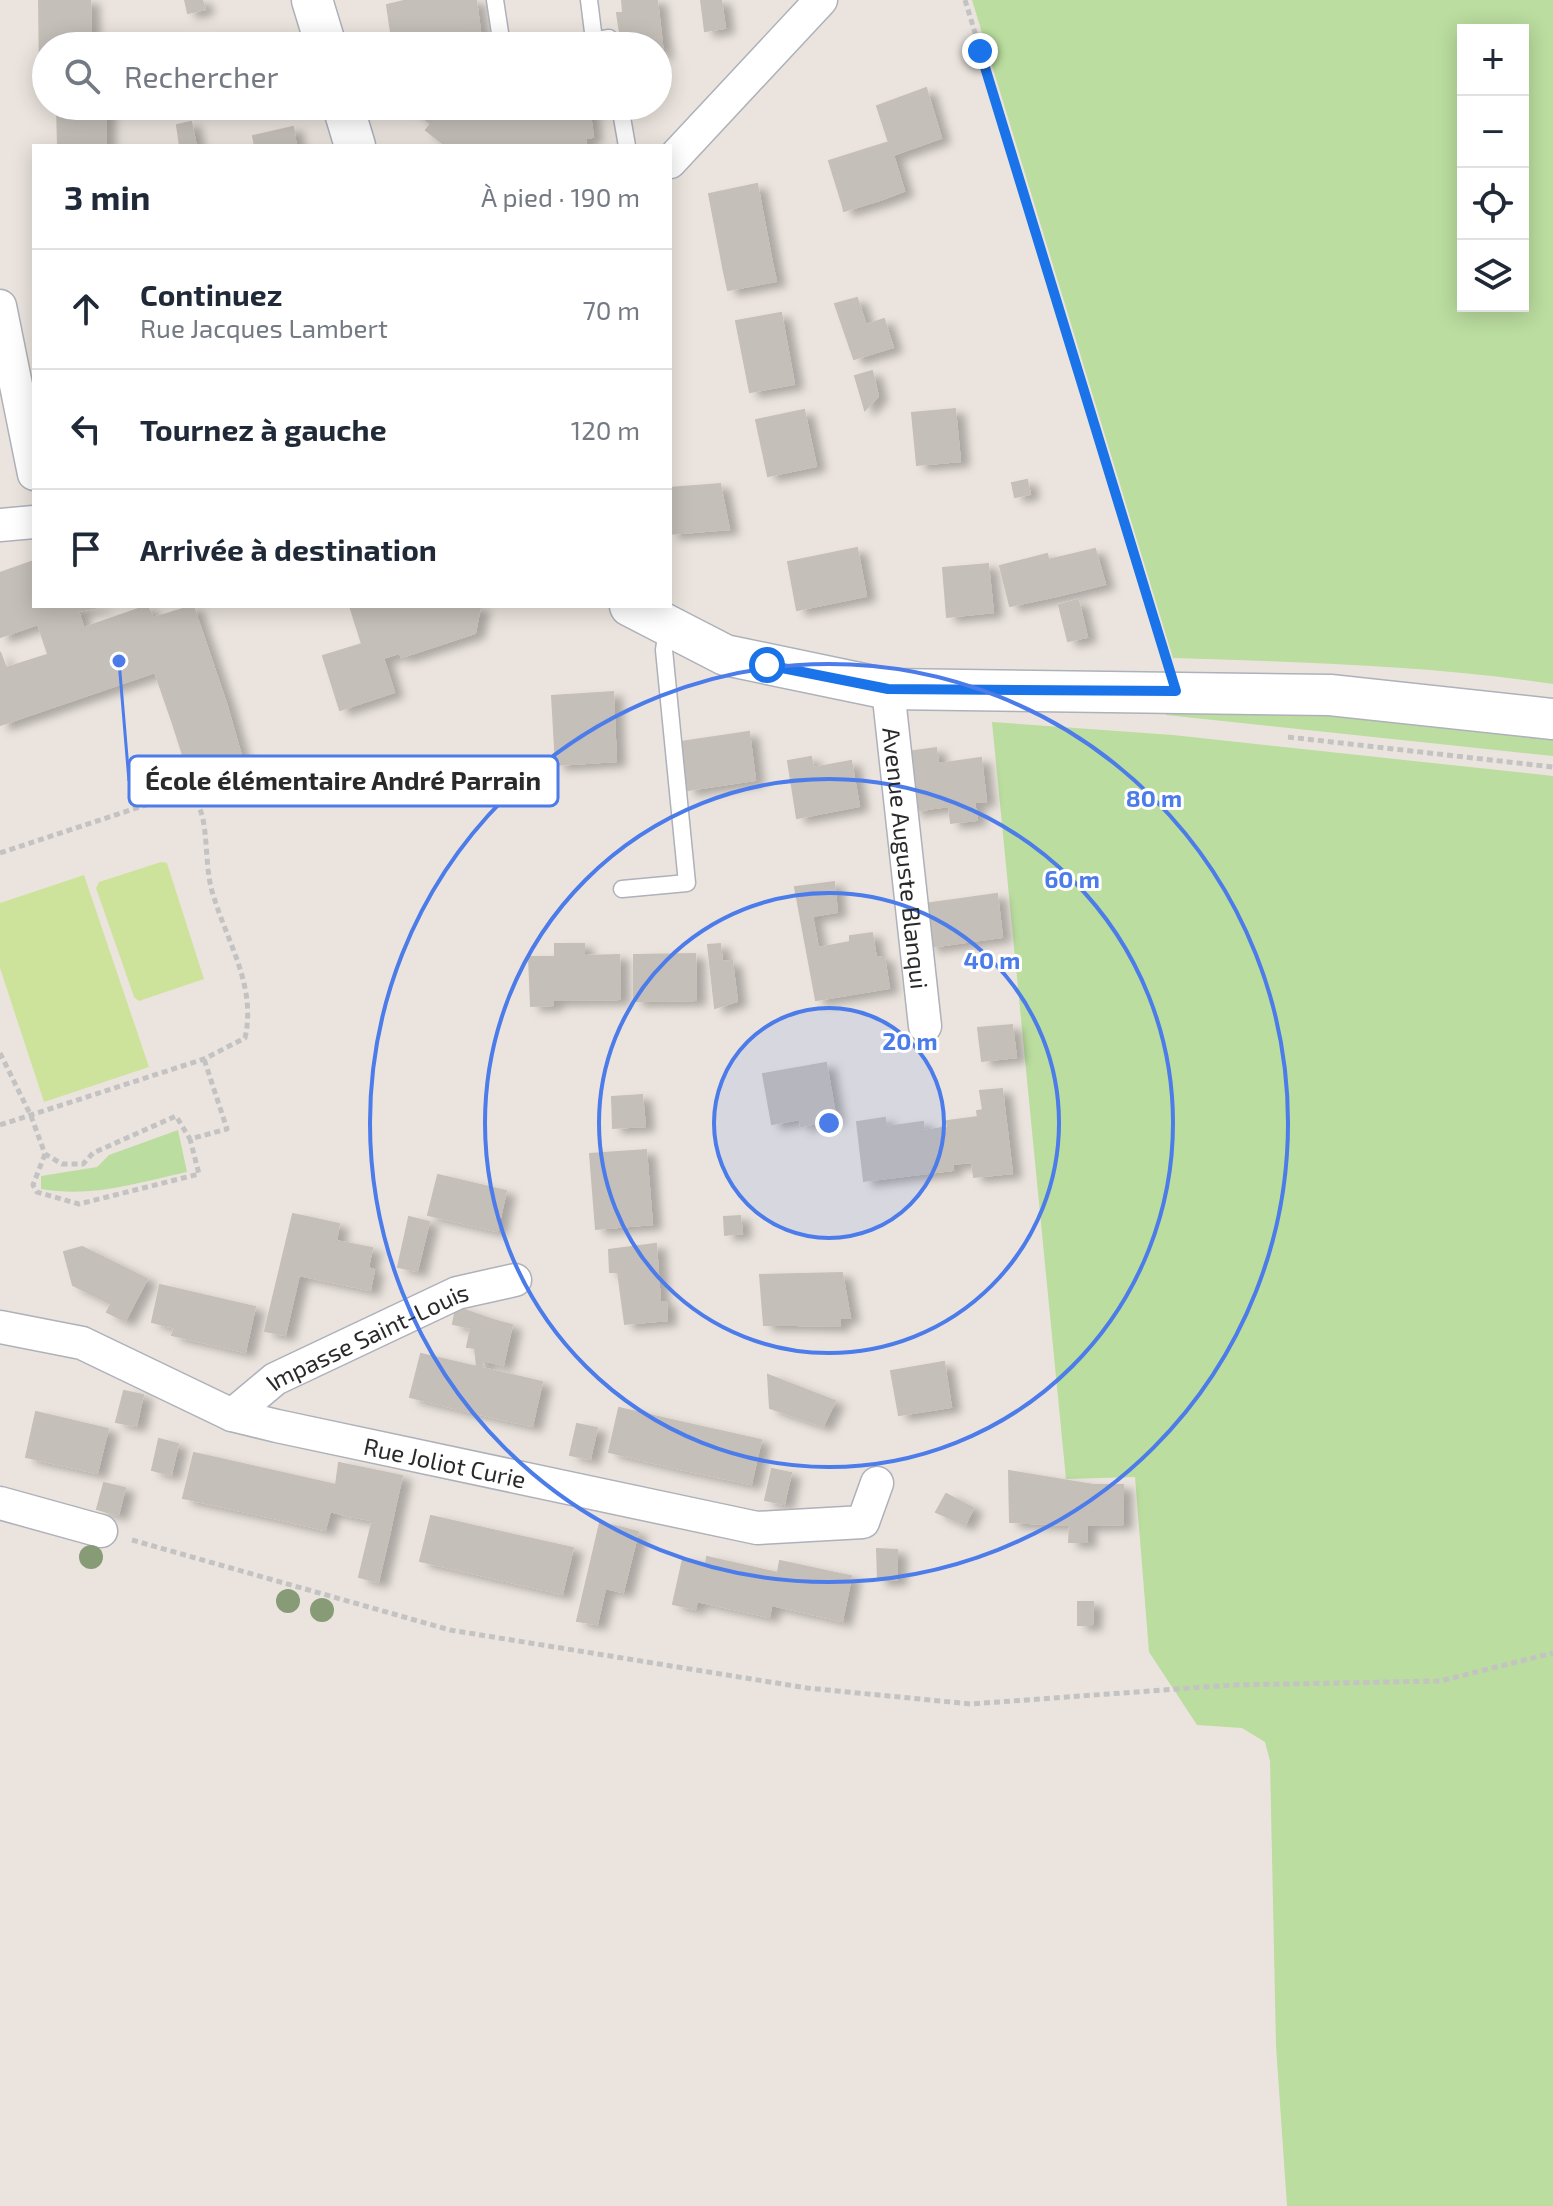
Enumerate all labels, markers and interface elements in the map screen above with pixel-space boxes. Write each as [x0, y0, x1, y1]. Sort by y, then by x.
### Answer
map controls [1457, 24, 1529, 312]
button: + [1457, 24, 1529, 96]
search box [32, 32, 672, 120]
route end [962, 33, 998, 69]
icon: search [60, 54, 104, 98]
text: Rechercher [124, 58, 279, 94]
button: − [1457, 96, 1529, 168]
button: locate [1457, 168, 1529, 240]
text: 3 min [64, 176, 150, 217]
text: À pied · 190 m [481, 181, 640, 212]
button: layers [1457, 240, 1529, 312]
text: Continuez [140, 276, 282, 312]
icon: ahead [64, 287, 108, 331]
text: 70 m [582, 294, 640, 325]
text: Rue Jacques Lambert [140, 312, 388, 343]
icon: left [64, 407, 108, 451]
text: Tournez à gauche [140, 411, 387, 447]
text: 120 m [571, 414, 640, 445]
icon: arrive [64, 527, 108, 571]
text: Arrivée à destination [140, 531, 437, 567]
route start [749, 647, 785, 683]
street label: Avenue Auguste Blanqui [878, 726, 935, 990]
callout: École élémentaire André Parrain [129, 756, 558, 806]
text: École élémentaire André Parrain [145, 764, 541, 795]
text: 80 m [1126, 783, 1182, 812]
text: 60 m [1044, 864, 1100, 893]
text: 40 m [964, 945, 1020, 974]
text: 20 m [882, 1026, 938, 1055]
centre of rings [815, 1109, 843, 1137]
street label: Impasse Saint-Louis [259, 1276, 471, 1396]
street label: Rue Joliot Curie [361, 1430, 529, 1493]

